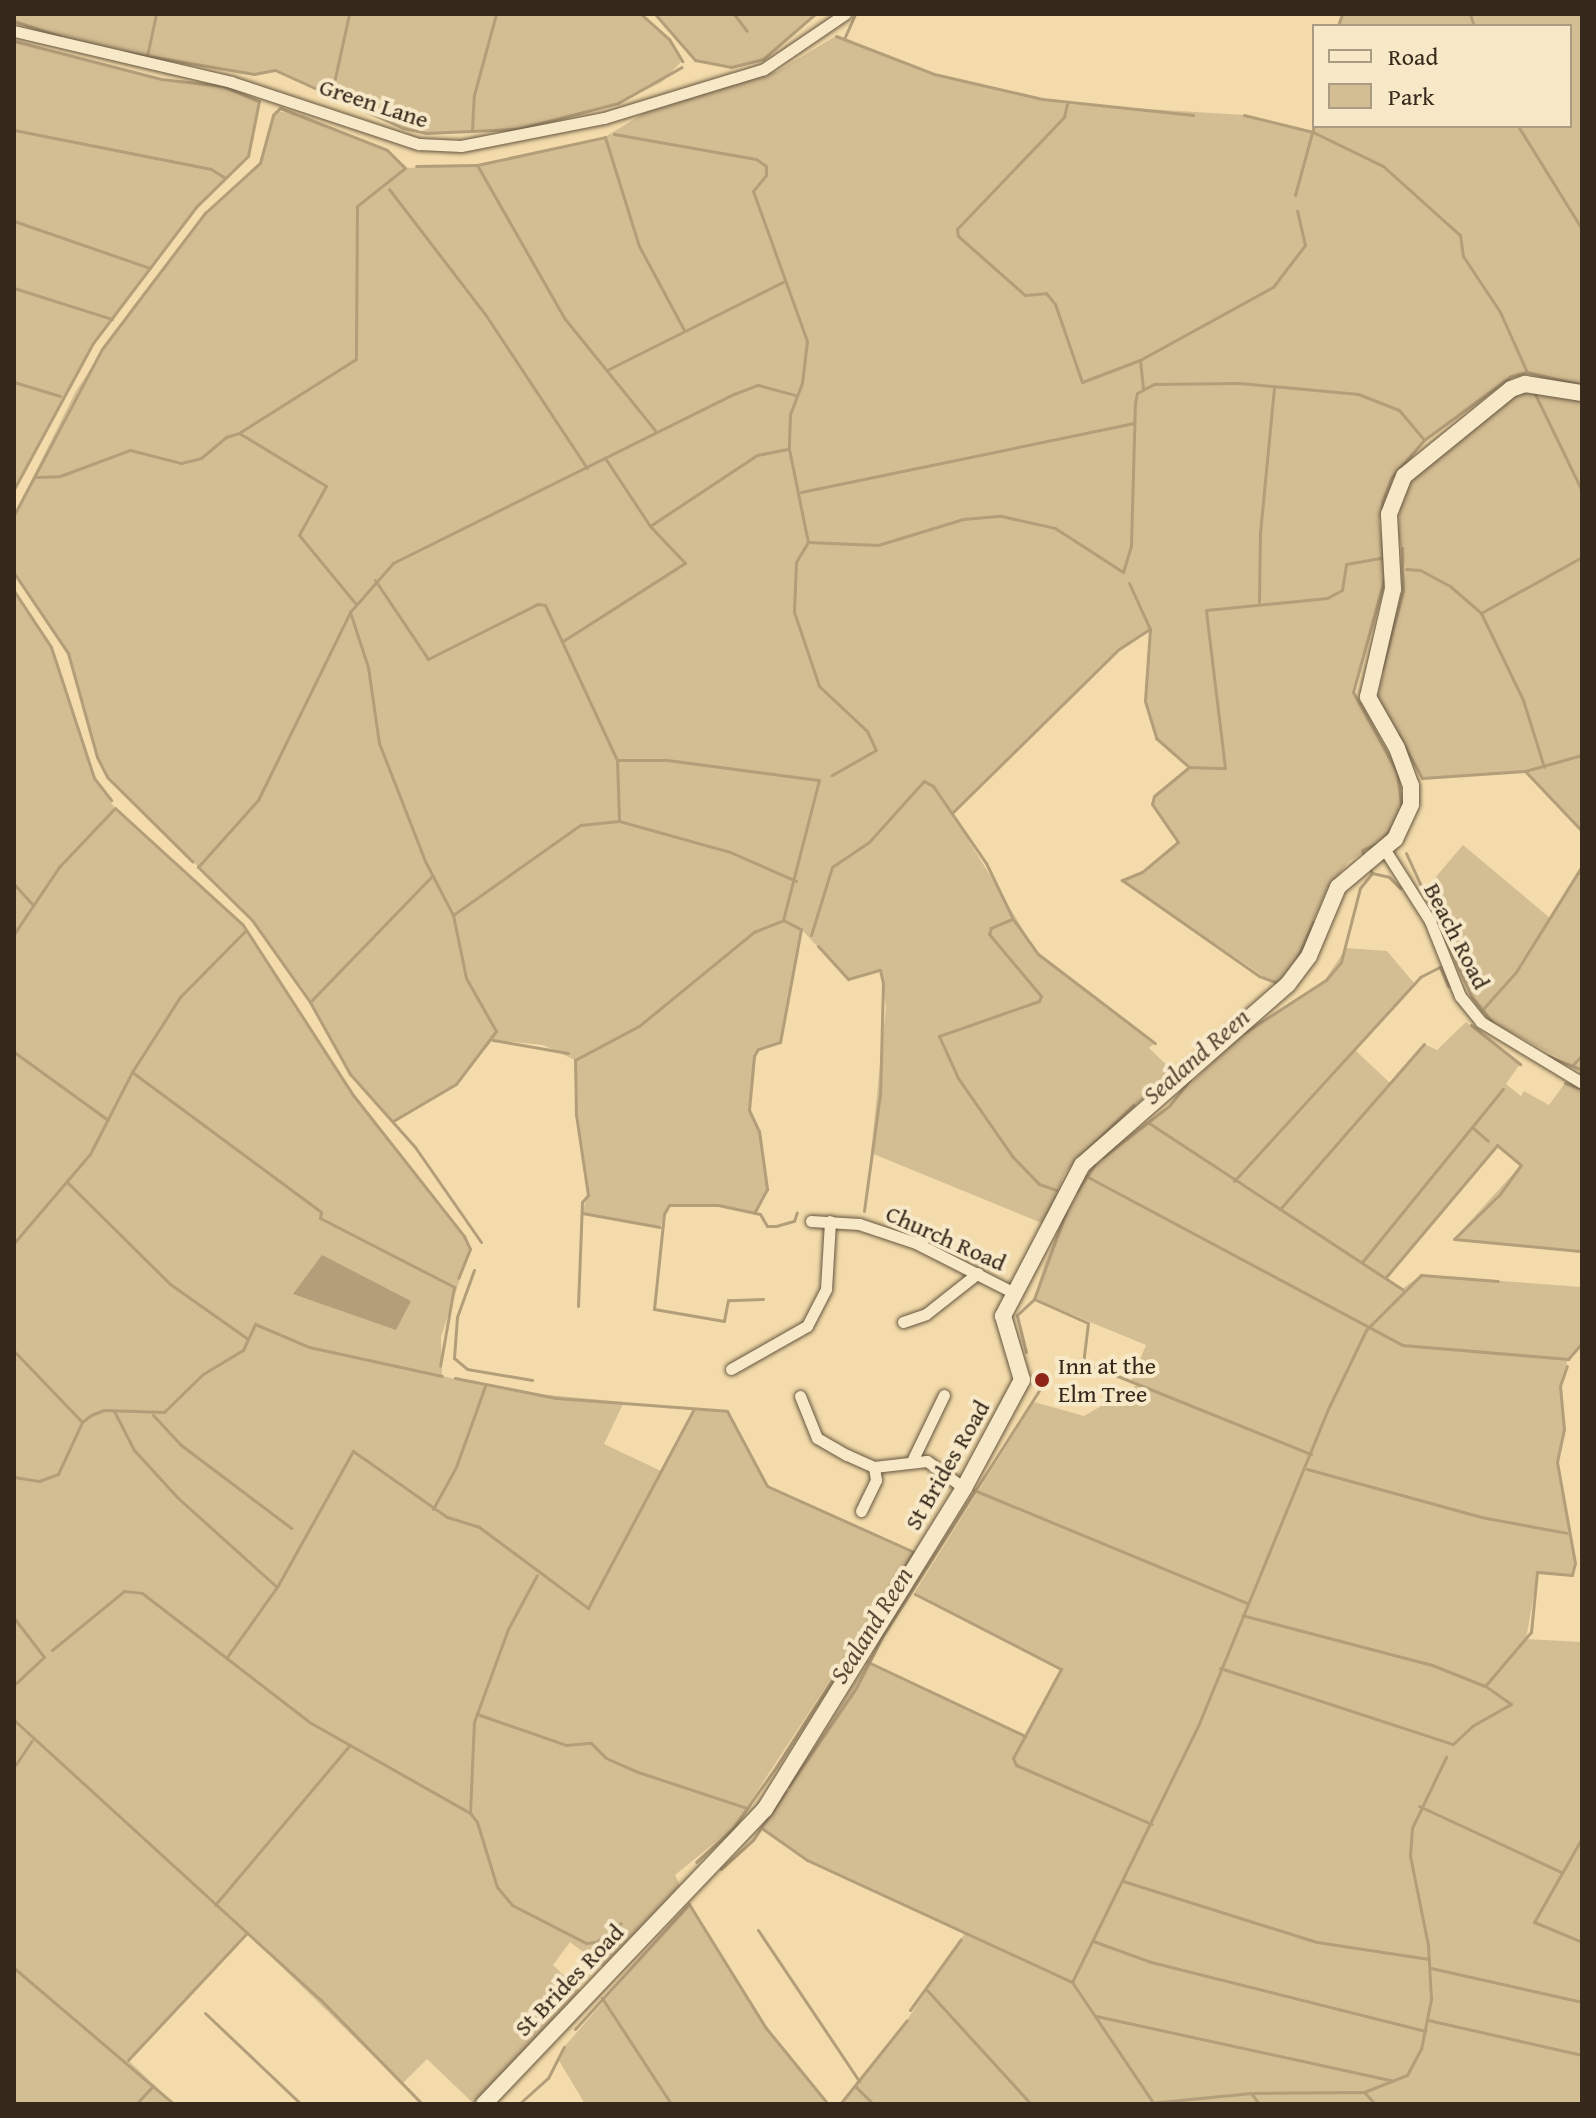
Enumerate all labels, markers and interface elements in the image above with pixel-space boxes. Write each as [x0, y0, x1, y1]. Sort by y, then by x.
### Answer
legend [1312, 24, 1572, 128]
text: Road [1388, 39, 1438, 74]
street label: Green Lane [316, 72, 432, 134]
text: Park [1388, 79, 1434, 114]
street label: Beach Road [1418, 878, 1496, 994]
water label: Sealand Reen [1136, 1001, 1256, 1111]
street label: Church Road [882, 1199, 1010, 1277]
place label: Inn at the Elm Tree [1058, 1352, 1156, 1408]
marker: Inn at the Elm Tree [1033, 1371, 1051, 1389]
street label: St Brides Road [898, 1395, 996, 1535]
water label: Sealand Reen [823, 1561, 919, 1689]
street label: St Brides Road [508, 1918, 630, 2042]

